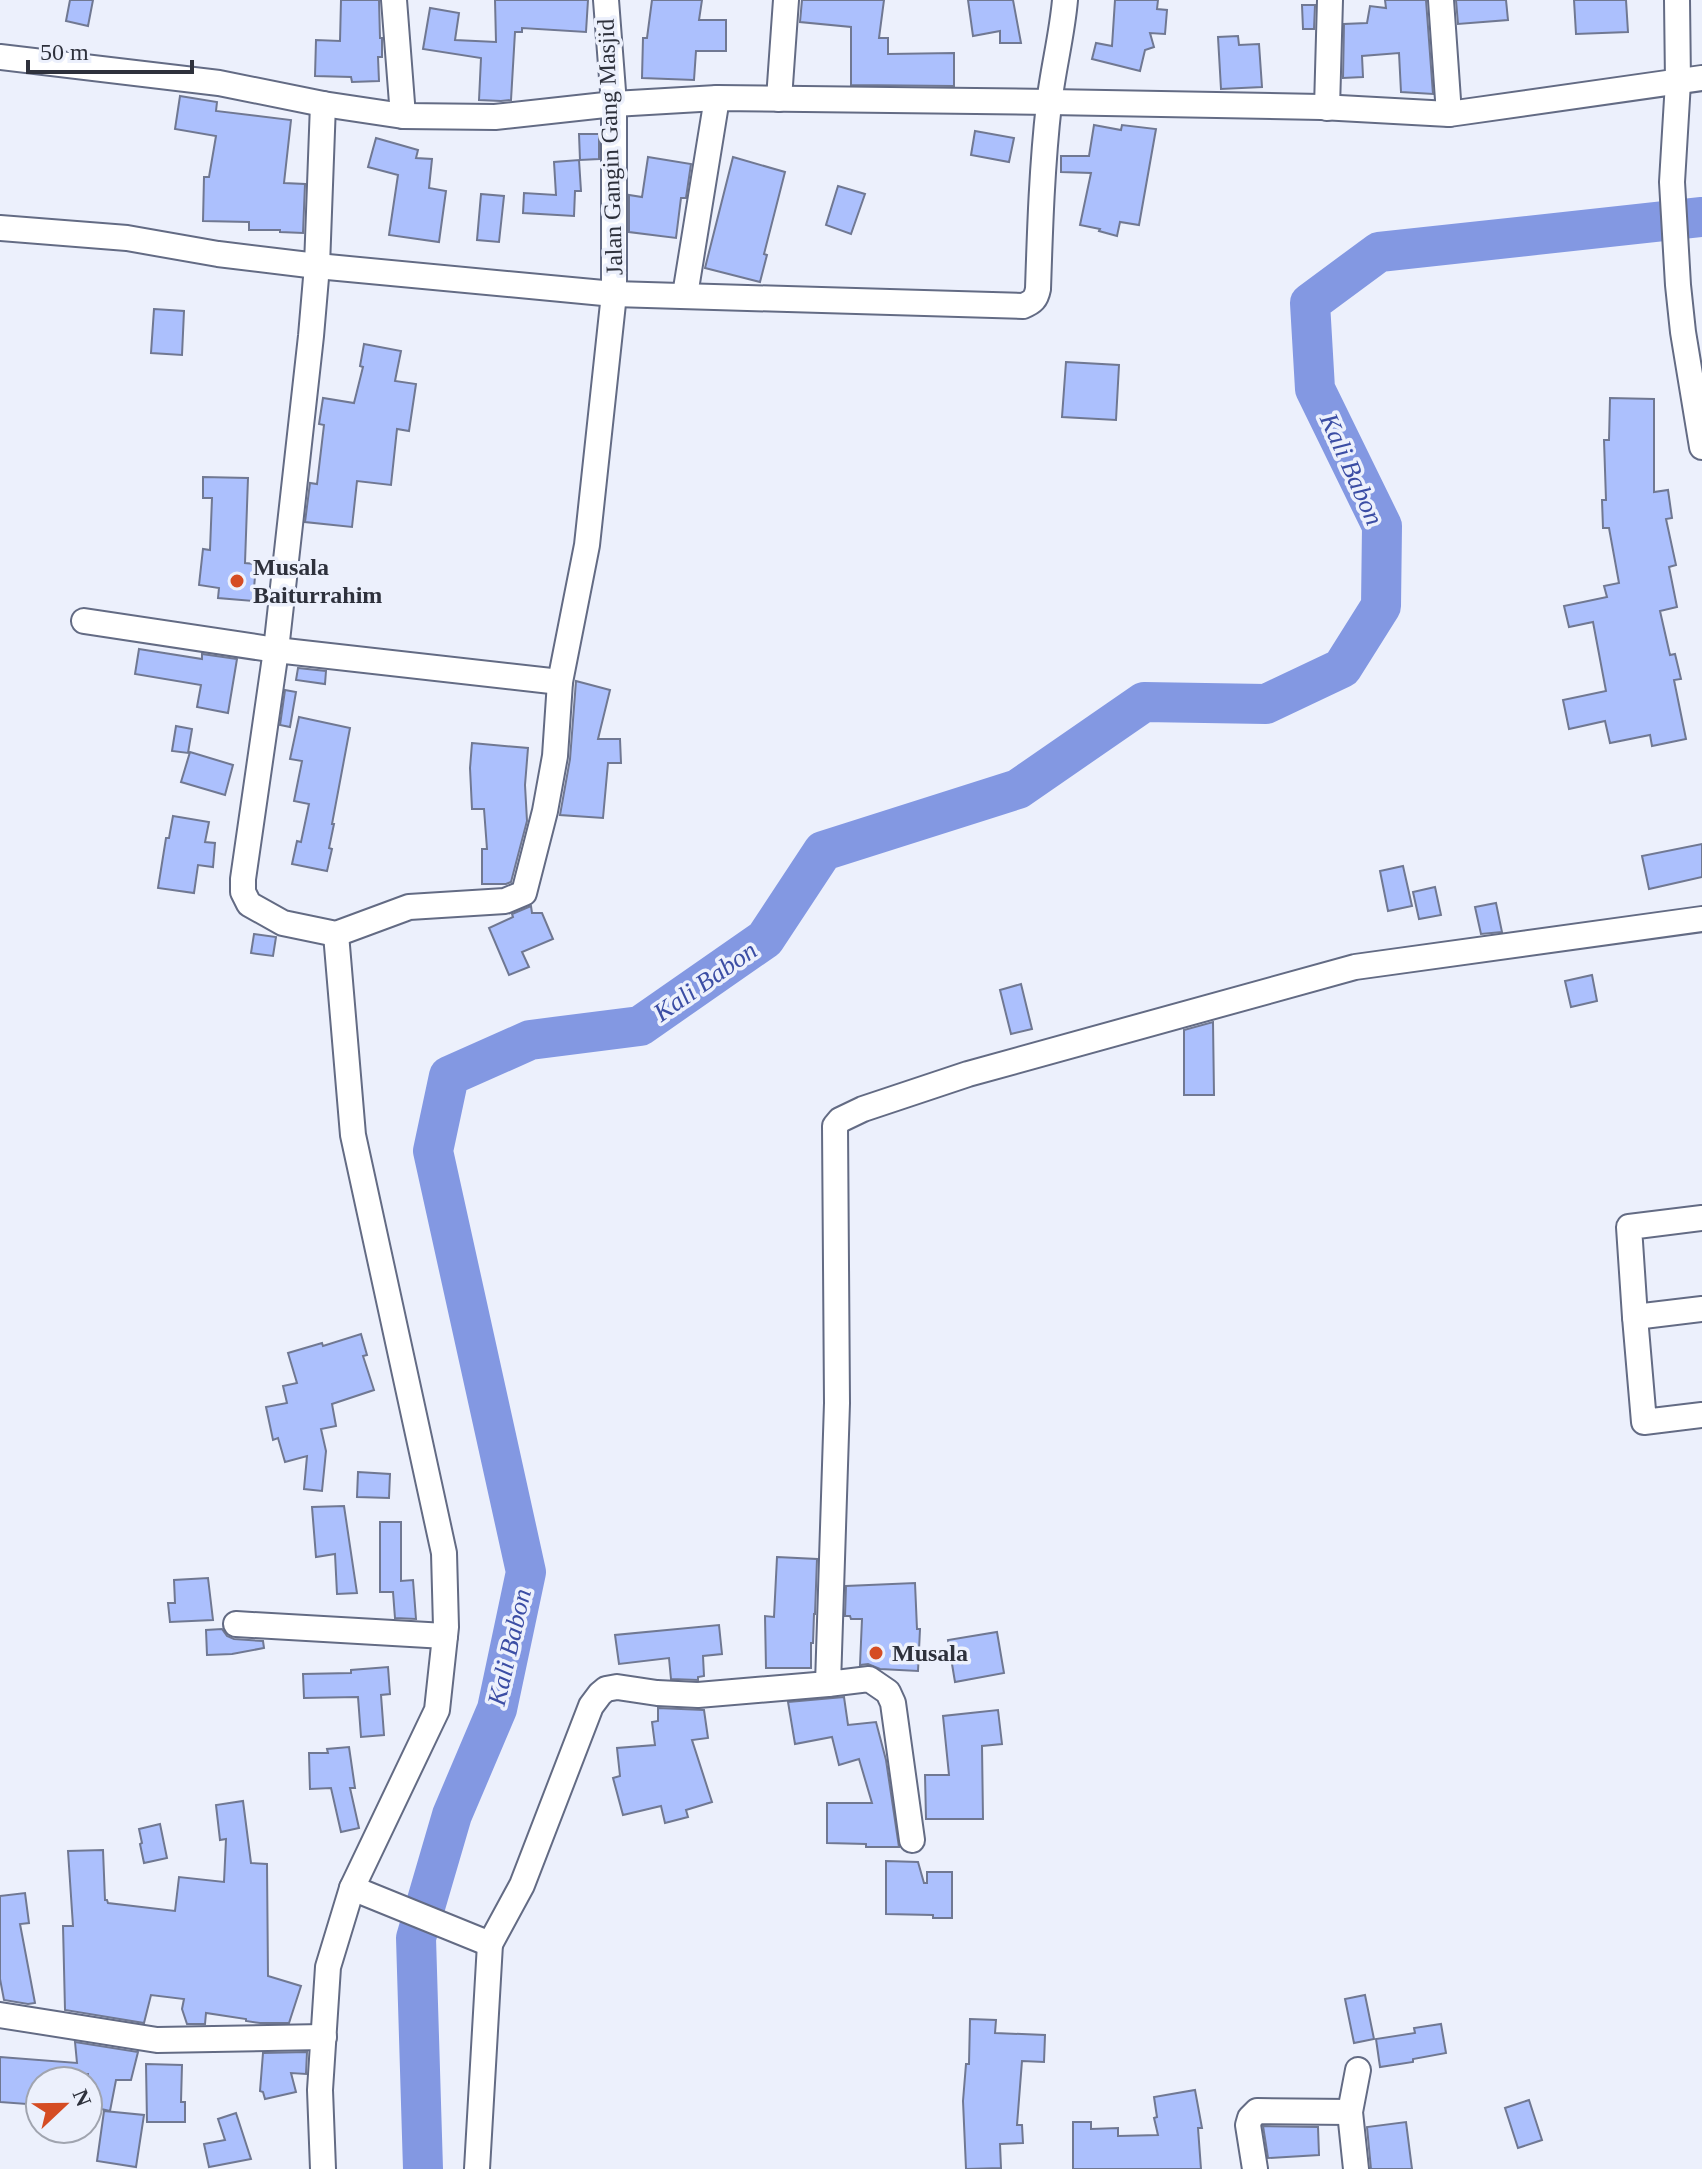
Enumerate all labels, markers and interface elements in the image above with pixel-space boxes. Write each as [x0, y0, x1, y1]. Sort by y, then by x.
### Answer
street label: Jalan Gangin Gang Masjid [593, 18, 627, 276]
scale bar [28, 24, 192, 74]
text: 50 m [40, 39, 89, 65]
water label: Kali Babon [1314, 408, 1389, 530]
place label: Musala Baiturrahim [253, 554, 382, 608]
marker: Musala Baiturrahim [228, 572, 246, 590]
water label: Kali Babon [647, 935, 762, 1028]
water label: Kali Babon [482, 1586, 537, 1709]
place label: Musala [892, 1640, 968, 1666]
marker: Musala [867, 1644, 885, 1662]
north arrow [24, 2065, 104, 2145]
text: N [68, 2086, 97, 2110]

